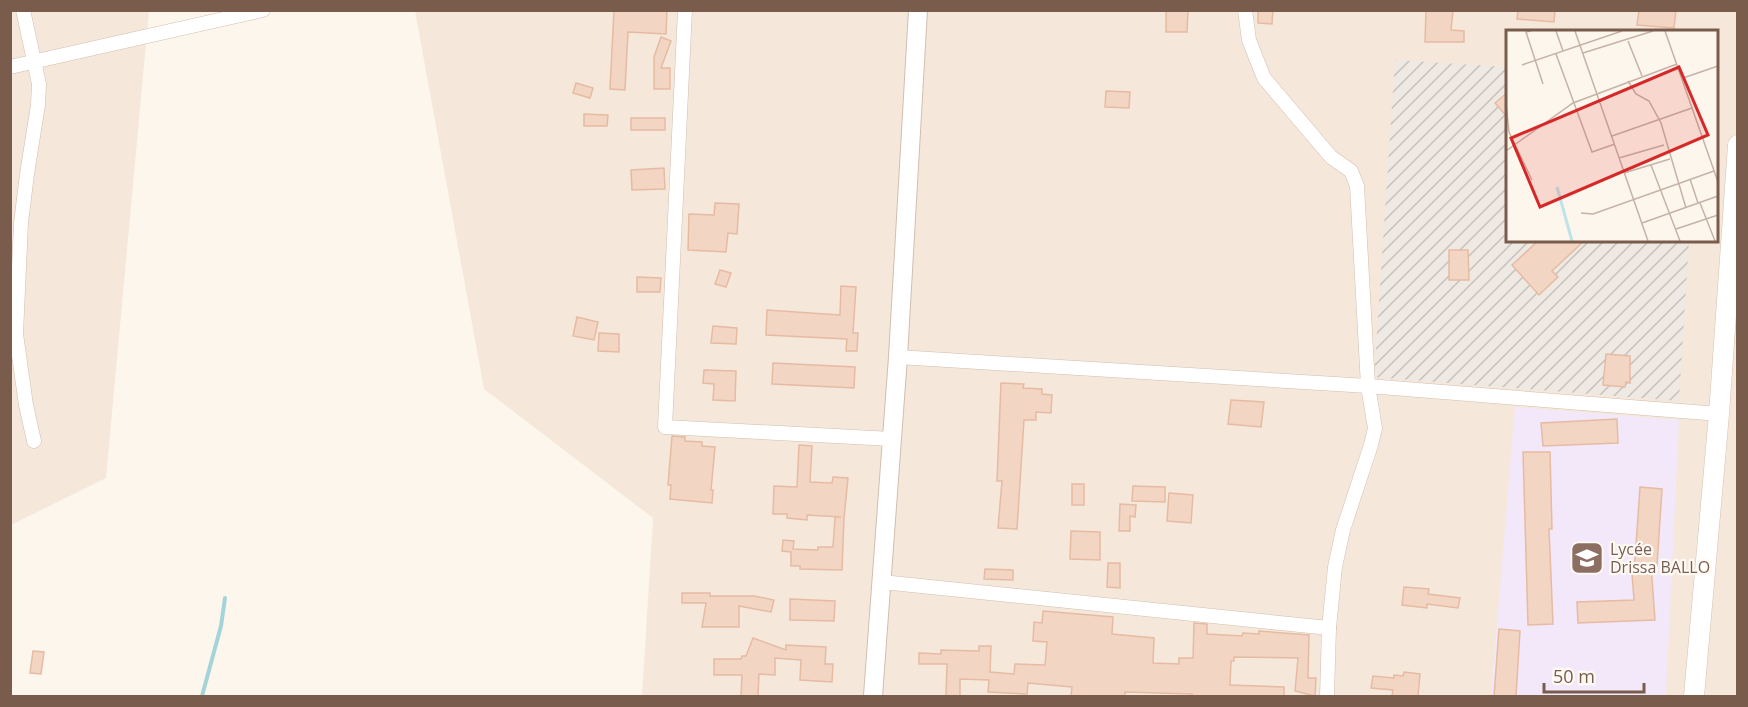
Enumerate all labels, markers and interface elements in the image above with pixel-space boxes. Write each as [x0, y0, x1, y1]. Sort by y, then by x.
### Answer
inset map [1506, 30, 1718, 242]
place label: Lycée Drissa BALLO [1610, 538, 1710, 578]
school or university icon: Lycée Drissa BALLO [1569, 540, 1605, 576]
scale bar [1544, 656, 1644, 694]
text: 50 m [1553, 664, 1595, 688]

